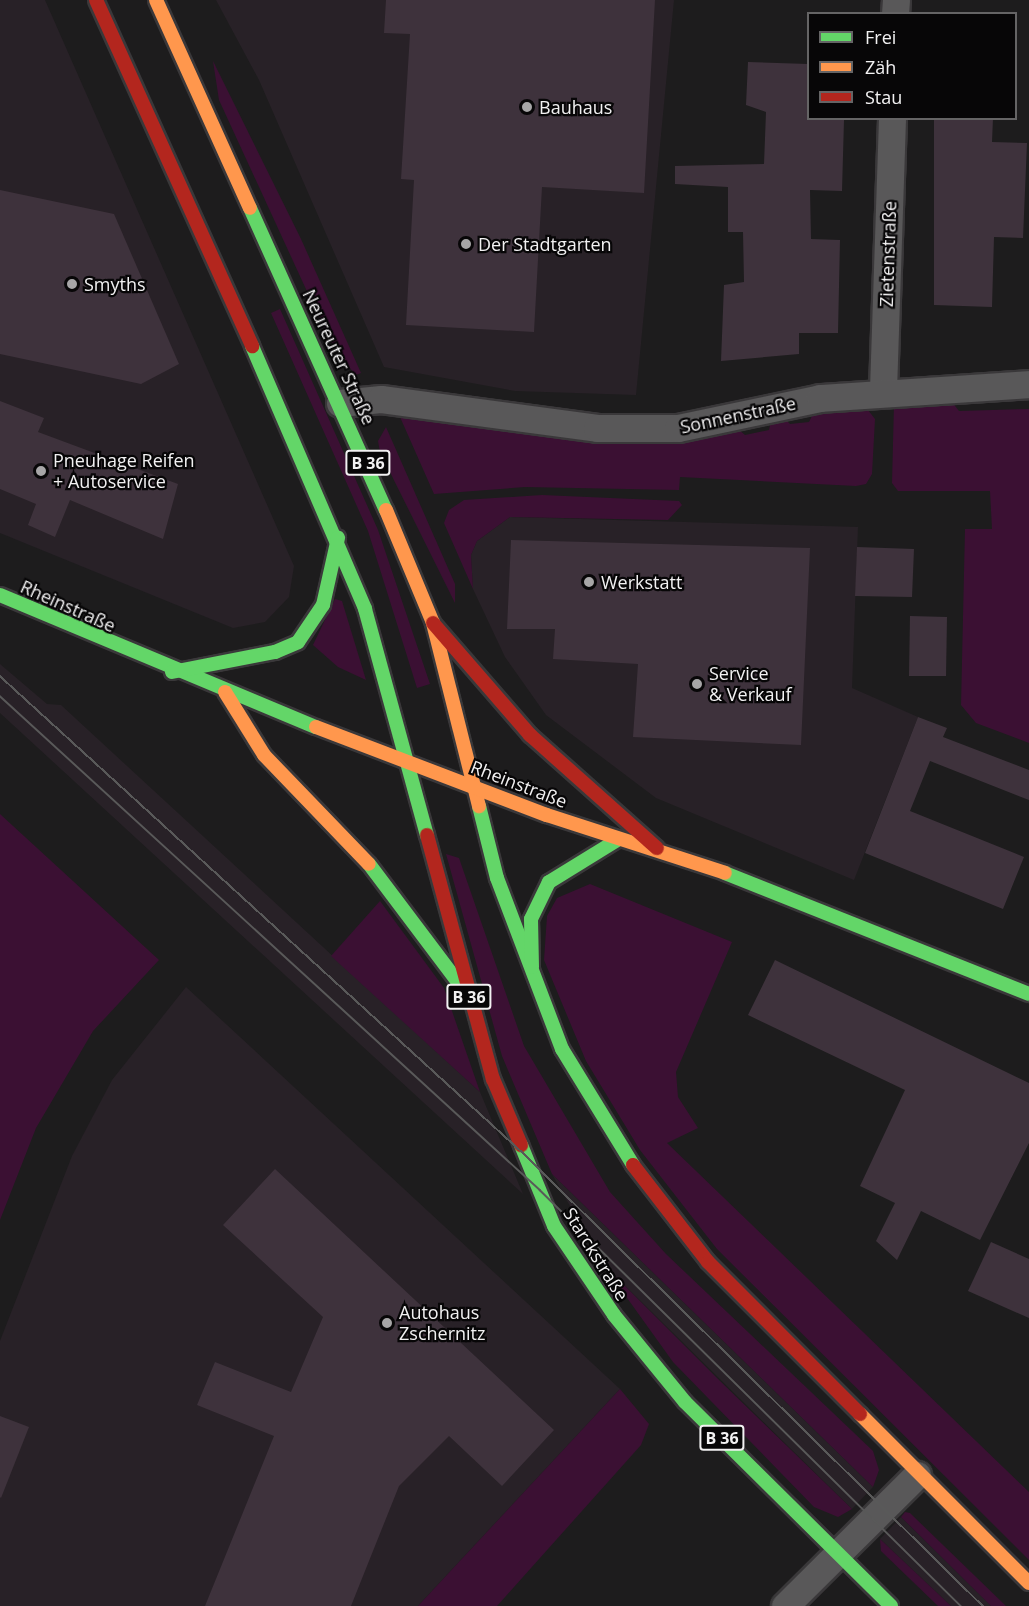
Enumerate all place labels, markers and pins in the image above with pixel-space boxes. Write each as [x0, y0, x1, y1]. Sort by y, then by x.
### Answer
place label: Bauhaus [539, 96, 612, 118]
marker: Bauhaus [520, 100, 534, 114]
place label: Der Stadtgarten [478, 233, 612, 255]
marker: Der Stadtgarten [459, 237, 473, 251]
place label: Smyths [84, 273, 146, 295]
marker: Smyths [65, 277, 79, 291]
place label: Pneuhage Reifen + Autoservice [53, 450, 195, 492]
marker: Pneuhage Reifen + Autoservice [34, 464, 48, 478]
place label: Werkstatt [601, 571, 682, 593]
marker: Werkstatt [582, 575, 596, 589]
place label: Service & Verkauf [709, 663, 792, 706]
marker: Service & Verkauf [690, 677, 704, 691]
place label: Autohaus Zschernitz [399, 1302, 485, 1344]
marker: Autohaus Zschernitz [380, 1316, 394, 1330]

